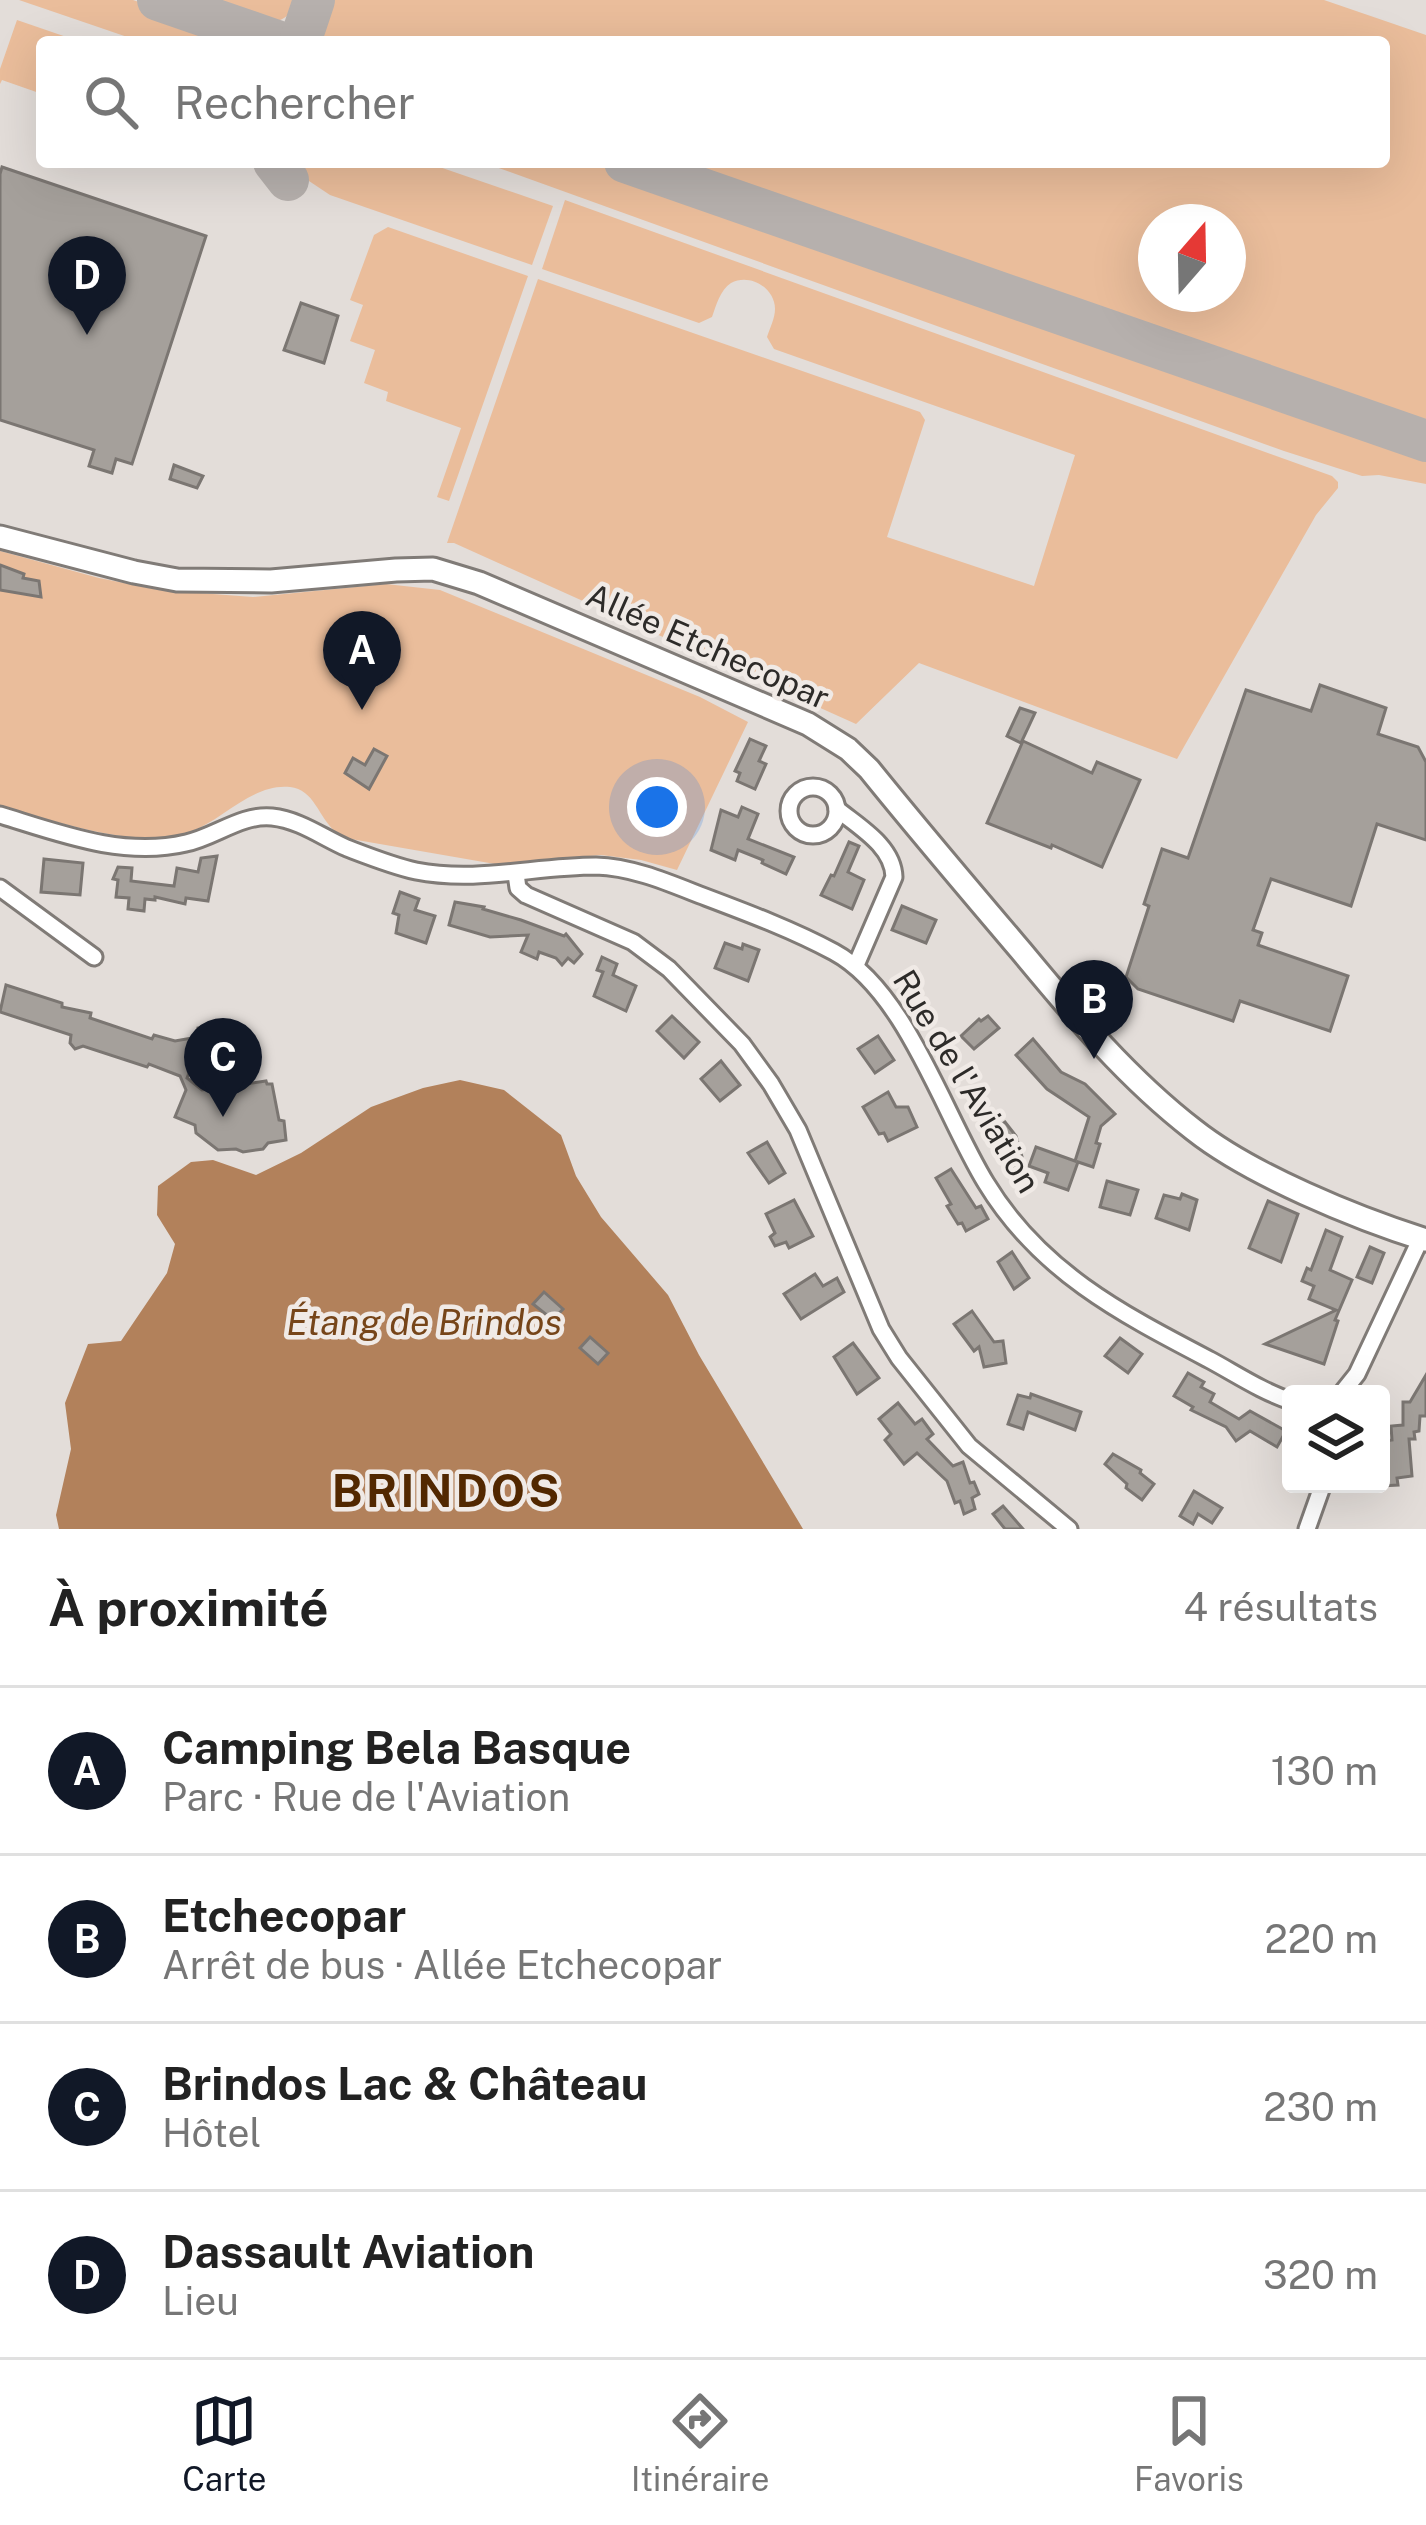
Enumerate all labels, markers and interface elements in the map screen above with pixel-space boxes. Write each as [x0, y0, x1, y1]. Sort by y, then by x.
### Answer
search box [36, 36, 1390, 168]
icon: search [78, 69, 144, 135]
text: Rechercher [174, 76, 415, 129]
north arrow [1138, 204, 1246, 312]
pin: D [48, 236, 126, 335]
street label: Allée Etchecopar [581, 575, 835, 717]
pin: A [323, 611, 401, 710]
your location [627, 777, 687, 837]
pin: B [1055, 960, 1133, 1059]
street label: Rue de l'Aviation [886, 963, 1048, 1199]
pin: C [184, 1018, 262, 1117]
water label: Étang de Brindos [286, 1301, 562, 1343]
map controls [1282, 1385, 1390, 1493]
button: layers [1282, 1385, 1390, 1493]
district label: BRINDOS [332, 1464, 562, 1517]
text: À proximité [48, 1578, 329, 1637]
text: 4 résultats [1184, 1584, 1378, 1630]
text: Camping Bela Basque [162, 1721, 631, 1774]
text: A [73, 1748, 101, 1794]
text: 130 m [1271, 1748, 1378, 1794]
text: Parc · Rue de l'Aviation [162, 1774, 570, 1820]
text: Etchecopar [162, 1889, 406, 1942]
text: B [74, 1916, 100, 1962]
text: 220 m [1264, 1916, 1378, 1962]
text: Arrêt de bus · Allée Etchecopar [162, 1942, 722, 1988]
text: Brindos Lac & Château [162, 2057, 648, 2110]
text: C [73, 2084, 101, 2130]
text: 230 m [1263, 2084, 1378, 2130]
text: Hôtel [162, 2110, 261, 2156]
text: Dassault Aviation [162, 2225, 535, 2278]
text: D [73, 2252, 101, 2298]
text: 320 m [1263, 2252, 1378, 2298]
text: Lieu [162, 2278, 239, 2324]
tab: Carte [182, 2388, 267, 2498]
tab: Itinéraire [631, 2388, 769, 2498]
tab: Favoris [1134, 2388, 1244, 2498]

